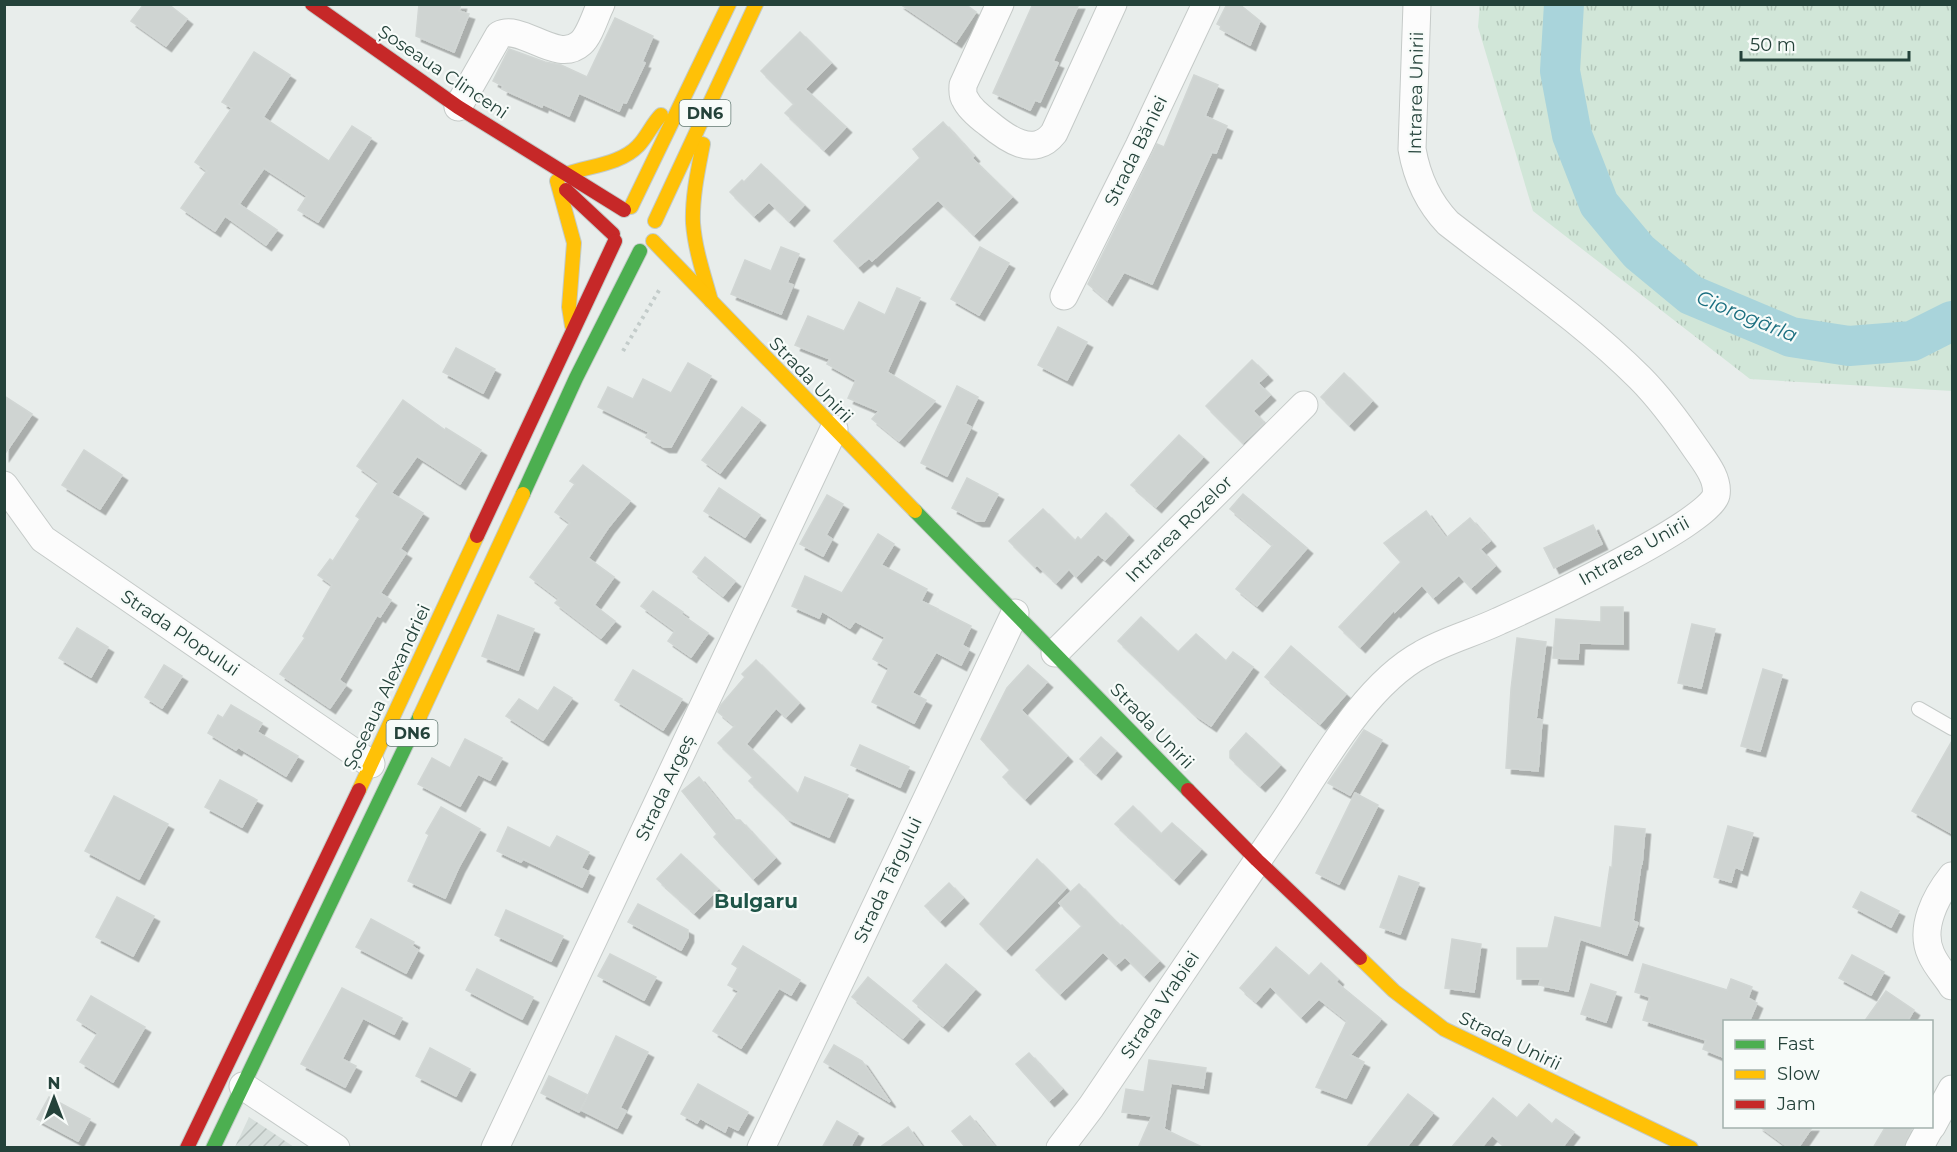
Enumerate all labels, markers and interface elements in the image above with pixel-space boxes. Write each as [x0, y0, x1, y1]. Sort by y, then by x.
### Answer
street label: Șoseaua Clinceni [373, 20, 512, 125]
scale bar [1741, 24, 1909, 62]
street label: Intrarea Unirii [1404, 31, 1428, 155]
text: 50 m [1750, 34, 1796, 56]
street label: Strada Băniei [1100, 92, 1172, 210]
road number: DN6 [680, 100, 730, 126]
water label: Ciorogârla [1693, 285, 1801, 347]
street label: Strada Unirii [765, 332, 857, 428]
street label: Intrarea Rozelor [1121, 471, 1237, 587]
street label: Intrarea Unirii [1575, 512, 1693, 590]
street label: Strada Plopului [117, 585, 243, 681]
street label: Șoseaua Alexandriei [339, 601, 436, 774]
street label: Strada Unirii [1106, 678, 1198, 774]
road number: DN6 [386, 720, 438, 746]
street label: Strada Argeș [631, 731, 700, 845]
street label: Strada Târgului [849, 813, 927, 947]
district label: Bulgaru [714, 889, 798, 913]
street label: Strada Vrabiei [1116, 947, 1204, 1063]
street label: Strada Unirii [1455, 1007, 1565, 1075]
legend [1723, 1020, 1933, 1128]
text: Fast [1777, 1033, 1815, 1055]
text: Slow [1777, 1063, 1820, 1085]
north arrow [24, 1068, 84, 1128]
text: N [48, 1074, 60, 1093]
text: Jam [1776, 1093, 1816, 1115]

